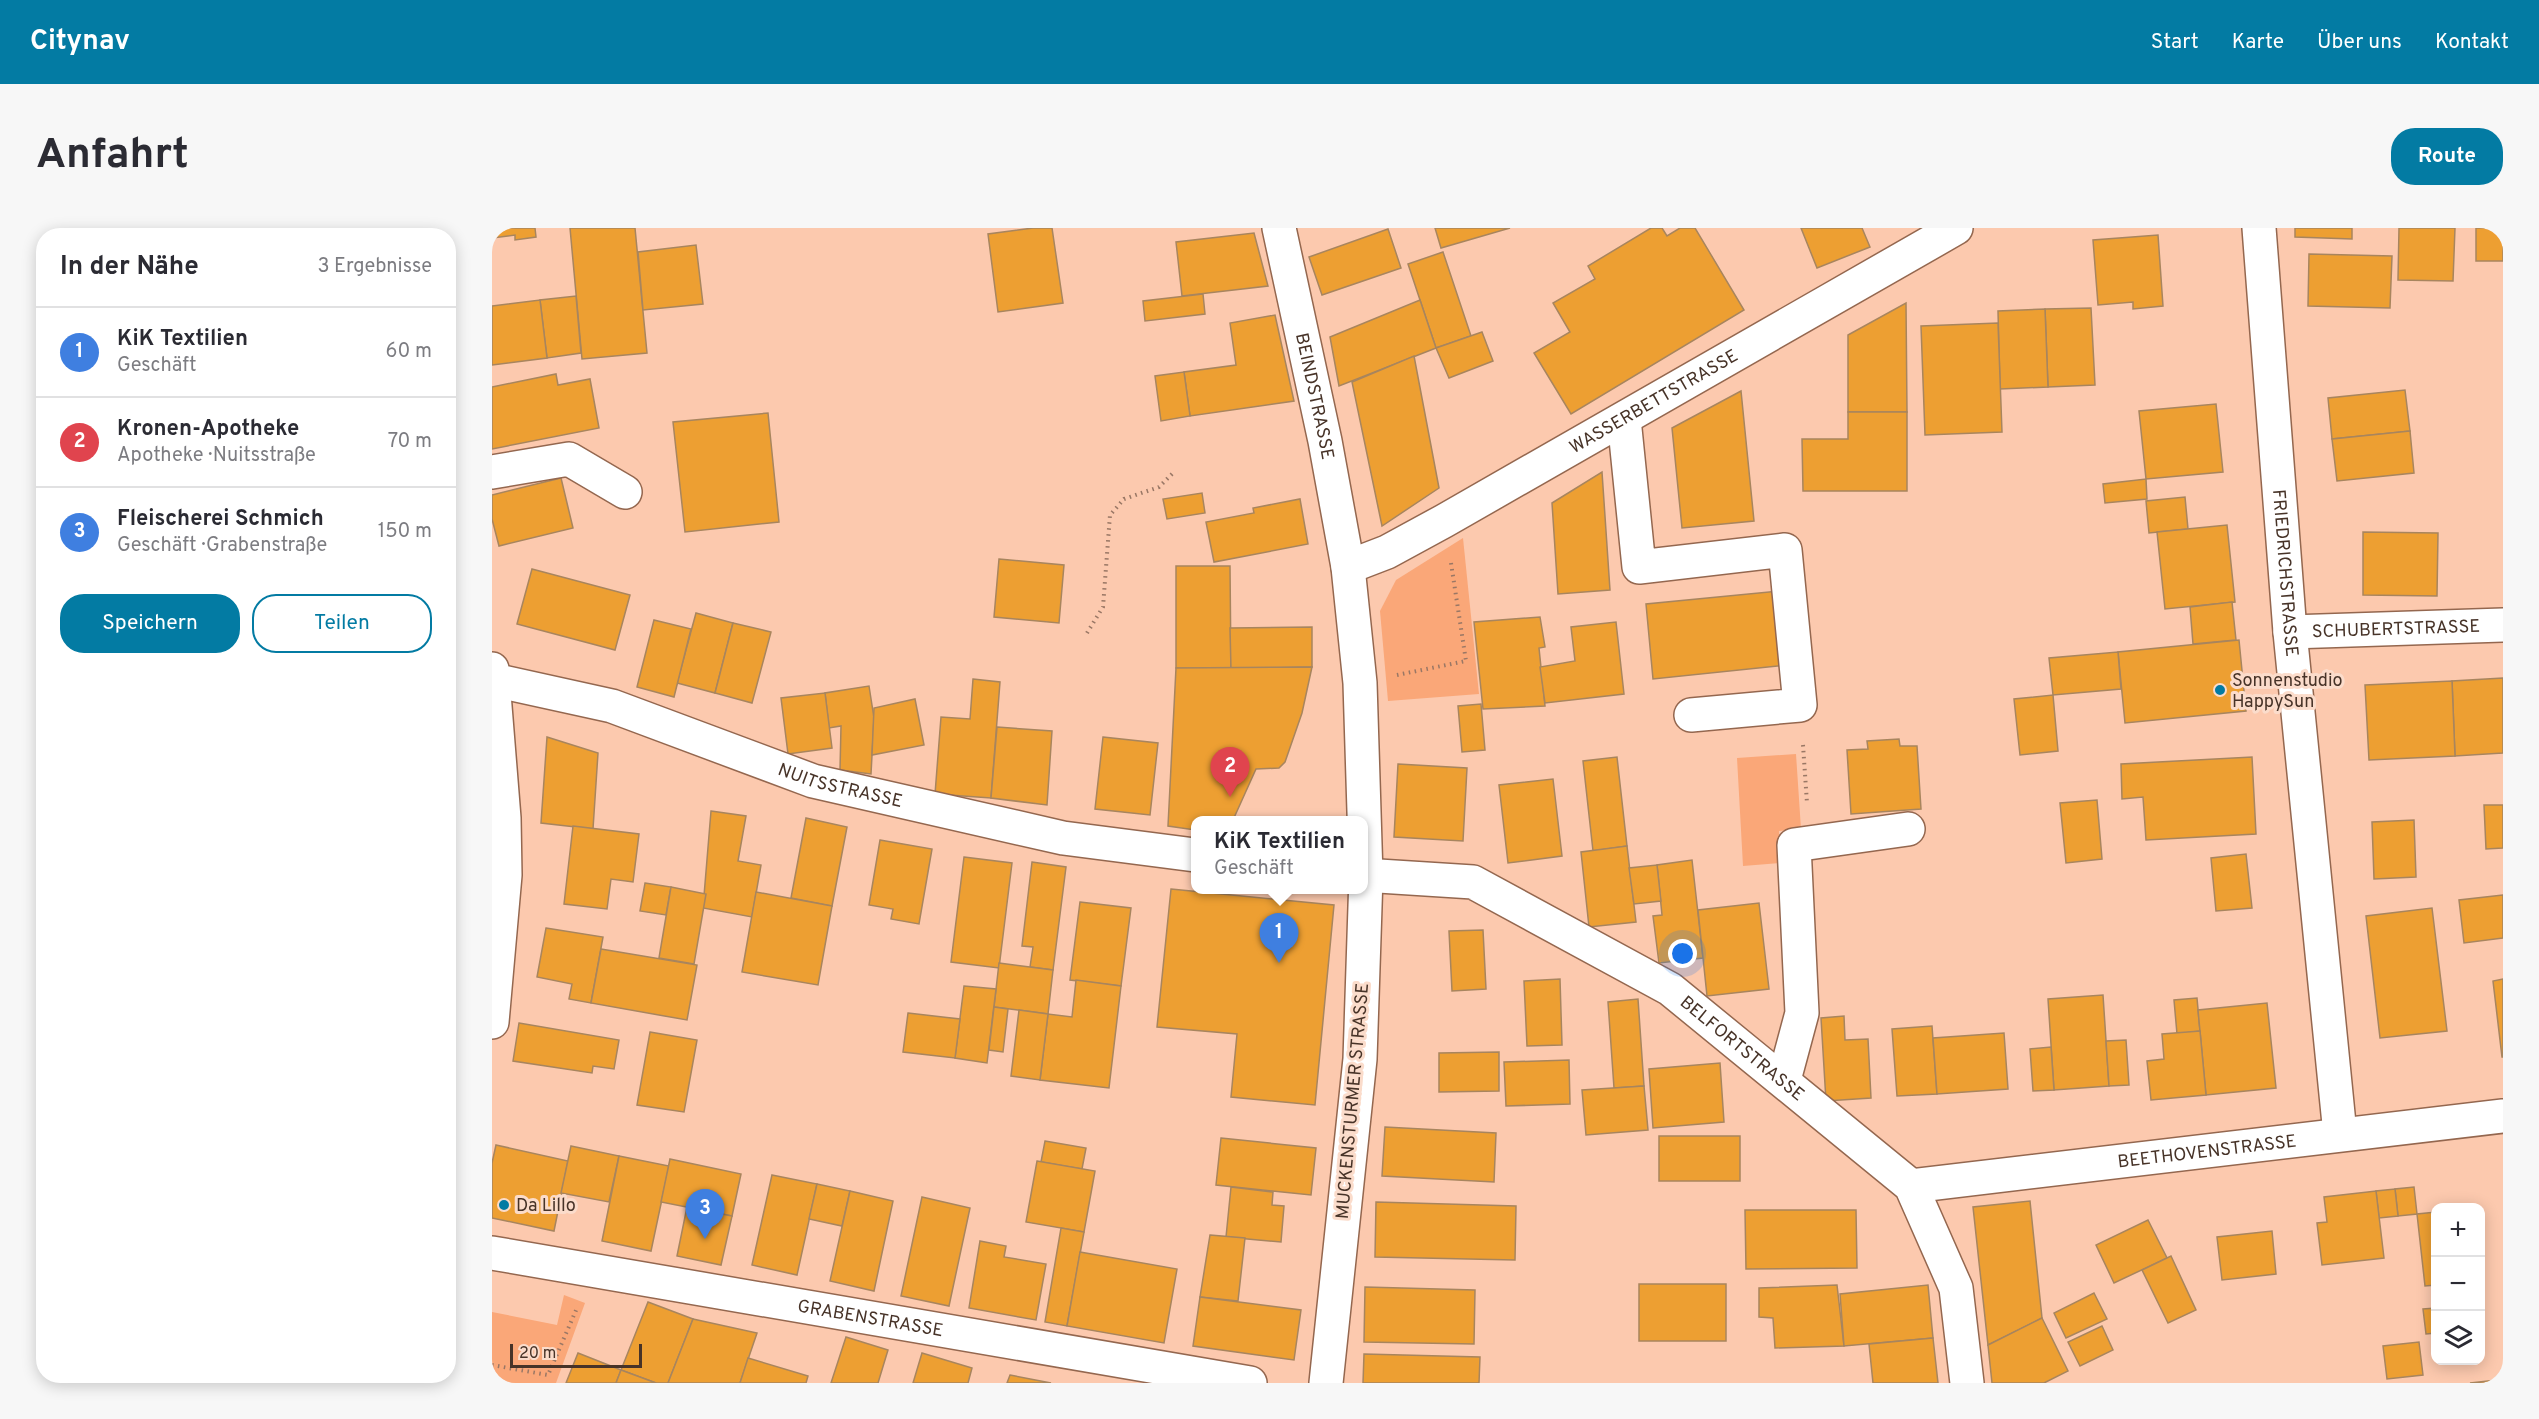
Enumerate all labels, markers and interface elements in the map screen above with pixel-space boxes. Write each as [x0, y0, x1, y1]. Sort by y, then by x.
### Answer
text: Citynav [30, 24, 130, 60]
text: Start [2151, 29, 2199, 56]
text: Karte [2232, 29, 2284, 56]
text: Über uns [2317, 29, 2402, 56]
text: Kontakt [2435, 29, 2509, 56]
button: Route [2391, 128, 2503, 185]
text: Anfahrt [36, 130, 189, 183]
text: In der Nähe [60, 251, 199, 284]
text: 3 Ergebnisse [317, 254, 432, 280]
text: KiK Textilien [117, 326, 248, 353]
street label: BEINDSTRASSE [1289, 331, 1338, 462]
text: 1 [76, 339, 84, 365]
text: 60 m [386, 339, 432, 365]
street label: WASSERBETTSTRASSE [1566, 345, 1743, 460]
text: Geschäft [117, 353, 197, 379]
text: Kronen-Apotheke [117, 416, 299, 443]
text: 2 [73, 429, 86, 455]
text: 70 m [388, 429, 432, 455]
text: Apotheke · Nuitsstraße [117, 443, 316, 469]
street label: FRIEDRICHSTRASSE [2266, 489, 2302, 658]
text: Fleischerei Schmich [117, 506, 324, 533]
text: 3 [74, 519, 86, 545]
text: 150 m [378, 519, 432, 545]
text: Geschäft · Grabenstraße [117, 533, 327, 559]
button: Speichern [60, 594, 240, 653]
button: Teilen [252, 594, 432, 653]
street label: SCHUBERTSTRASSE [2311, 616, 2480, 644]
place label: Sonnenstudio HappySun [2232, 670, 2343, 714]
marker: Sonnenstudio HappySun [2213, 683, 2227, 697]
pin: 2 [1210, 748, 1250, 797]
street label: NUITSSTRASSE [774, 759, 905, 814]
popup [1191, 816, 1368, 894]
text: KiK Textilien [1214, 829, 1345, 856]
text: Geschäft [1214, 856, 1294, 882]
pin: 1 [1260, 914, 1298, 963]
your location [1668, 939, 1697, 968]
street label: MUCKENSTURMER STRASSE [1332, 982, 1375, 1220]
street label: BELFORTSTRASSE [1675, 992, 1809, 1107]
street label: BEETHOVENSTRASSE [2116, 1131, 2298, 1174]
pin: 3 [686, 1190, 724, 1239]
place label: Da Lillo [516, 1195, 576, 1218]
marker: Da Lillo [497, 1198, 511, 1212]
map controls [2431, 1203, 2485, 1365]
button: + [2431, 1203, 2485, 1257]
button: − [2431, 1257, 2485, 1311]
street label: GRABENSTRASSE [796, 1296, 945, 1343]
button: layers [2431, 1311, 2485, 1365]
scale bar [510, 1341, 642, 1368]
text: 20 m [519, 1344, 556, 1364]

